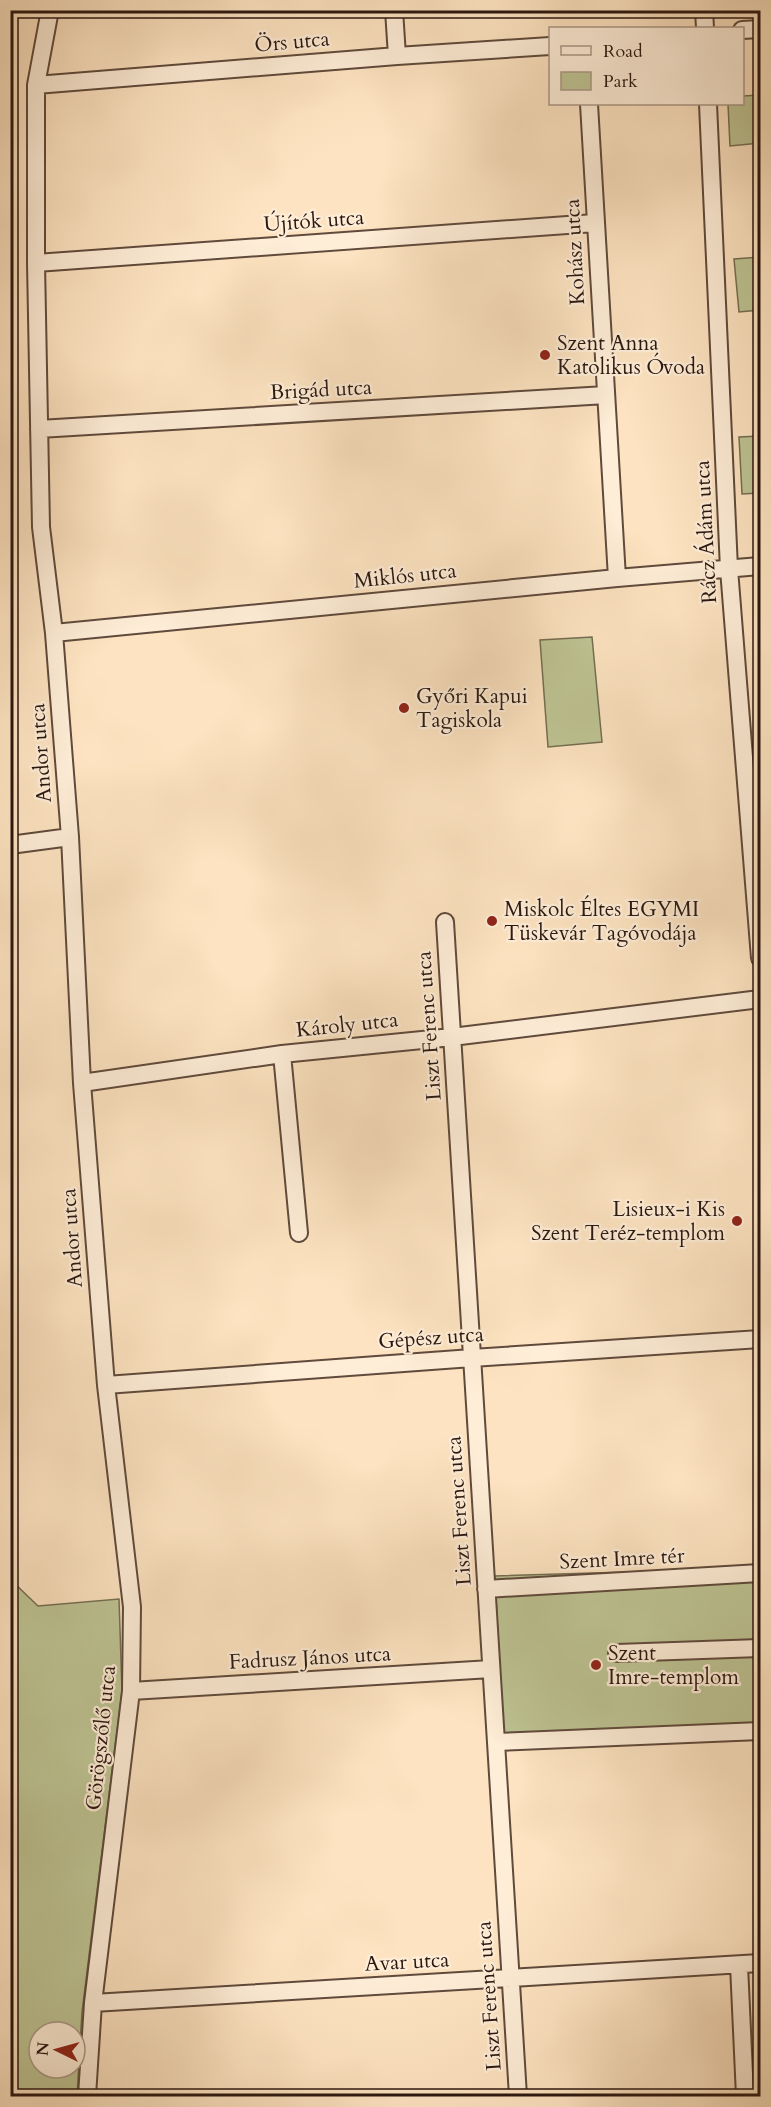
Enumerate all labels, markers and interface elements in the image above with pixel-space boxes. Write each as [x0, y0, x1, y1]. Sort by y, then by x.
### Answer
street label: Örs utca [253, 24, 331, 60]
legend [549, 27, 744, 105]
text: Road [603, 39, 643, 64]
text: Park [603, 69, 638, 94]
street label: Kohász utca [558, 198, 592, 306]
street label: Újítók utca [263, 202, 365, 239]
place label: Szent Anna Katolikus Óvoda [557, 329, 705, 382]
marker: Szent Anna Katolikus Óvoda [538, 348, 552, 362]
street label: Brigád utca [269, 373, 373, 407]
street label: Rácz Ádám utca [688, 460, 724, 604]
street label: Miklós utca [352, 556, 458, 596]
place label: Győri Kapui Tagiskola [416, 682, 528, 735]
marker: Győri Kapui Tagiskola [397, 701, 411, 715]
street label: Andor utca [23, 702, 59, 804]
place label: Miskolc Éltes EGYMI Tüskevár Tagóvodája [504, 895, 699, 948]
marker: Miskolc Éltes EGYMI Tüskevár Tagóvodája [485, 914, 499, 928]
street label: Liszt Ferenc utca [409, 950, 449, 1102]
street label: Károly utca [294, 1005, 400, 1045]
street label: Andor utca [54, 1187, 90, 1289]
place label: Lisieux-i Kis Szent Teréz-templom [531, 1195, 725, 1248]
marker: Lisieux-i Kis Szent Teréz-templom [730, 1214, 744, 1228]
street label: Gépész utca [377, 1320, 485, 1356]
street label: Liszt Ferenc utca [439, 1435, 479, 1587]
street label: Szent Imre tér [559, 1541, 686, 1577]
street label: Fadrusz János utca [228, 1639, 392, 1677]
place label: Szent Imre-templom [608, 1639, 739, 1692]
marker: Szent Imre-templom [589, 1658, 603, 1672]
street label: Görögszőlő utca [79, 1664, 123, 1812]
street label: Liszt Ferenc utca [469, 1920, 509, 2072]
street label: Avar utca [364, 1945, 450, 1979]
north arrow [27, 2020, 87, 2080]
text: N [31, 2041, 55, 2057]

